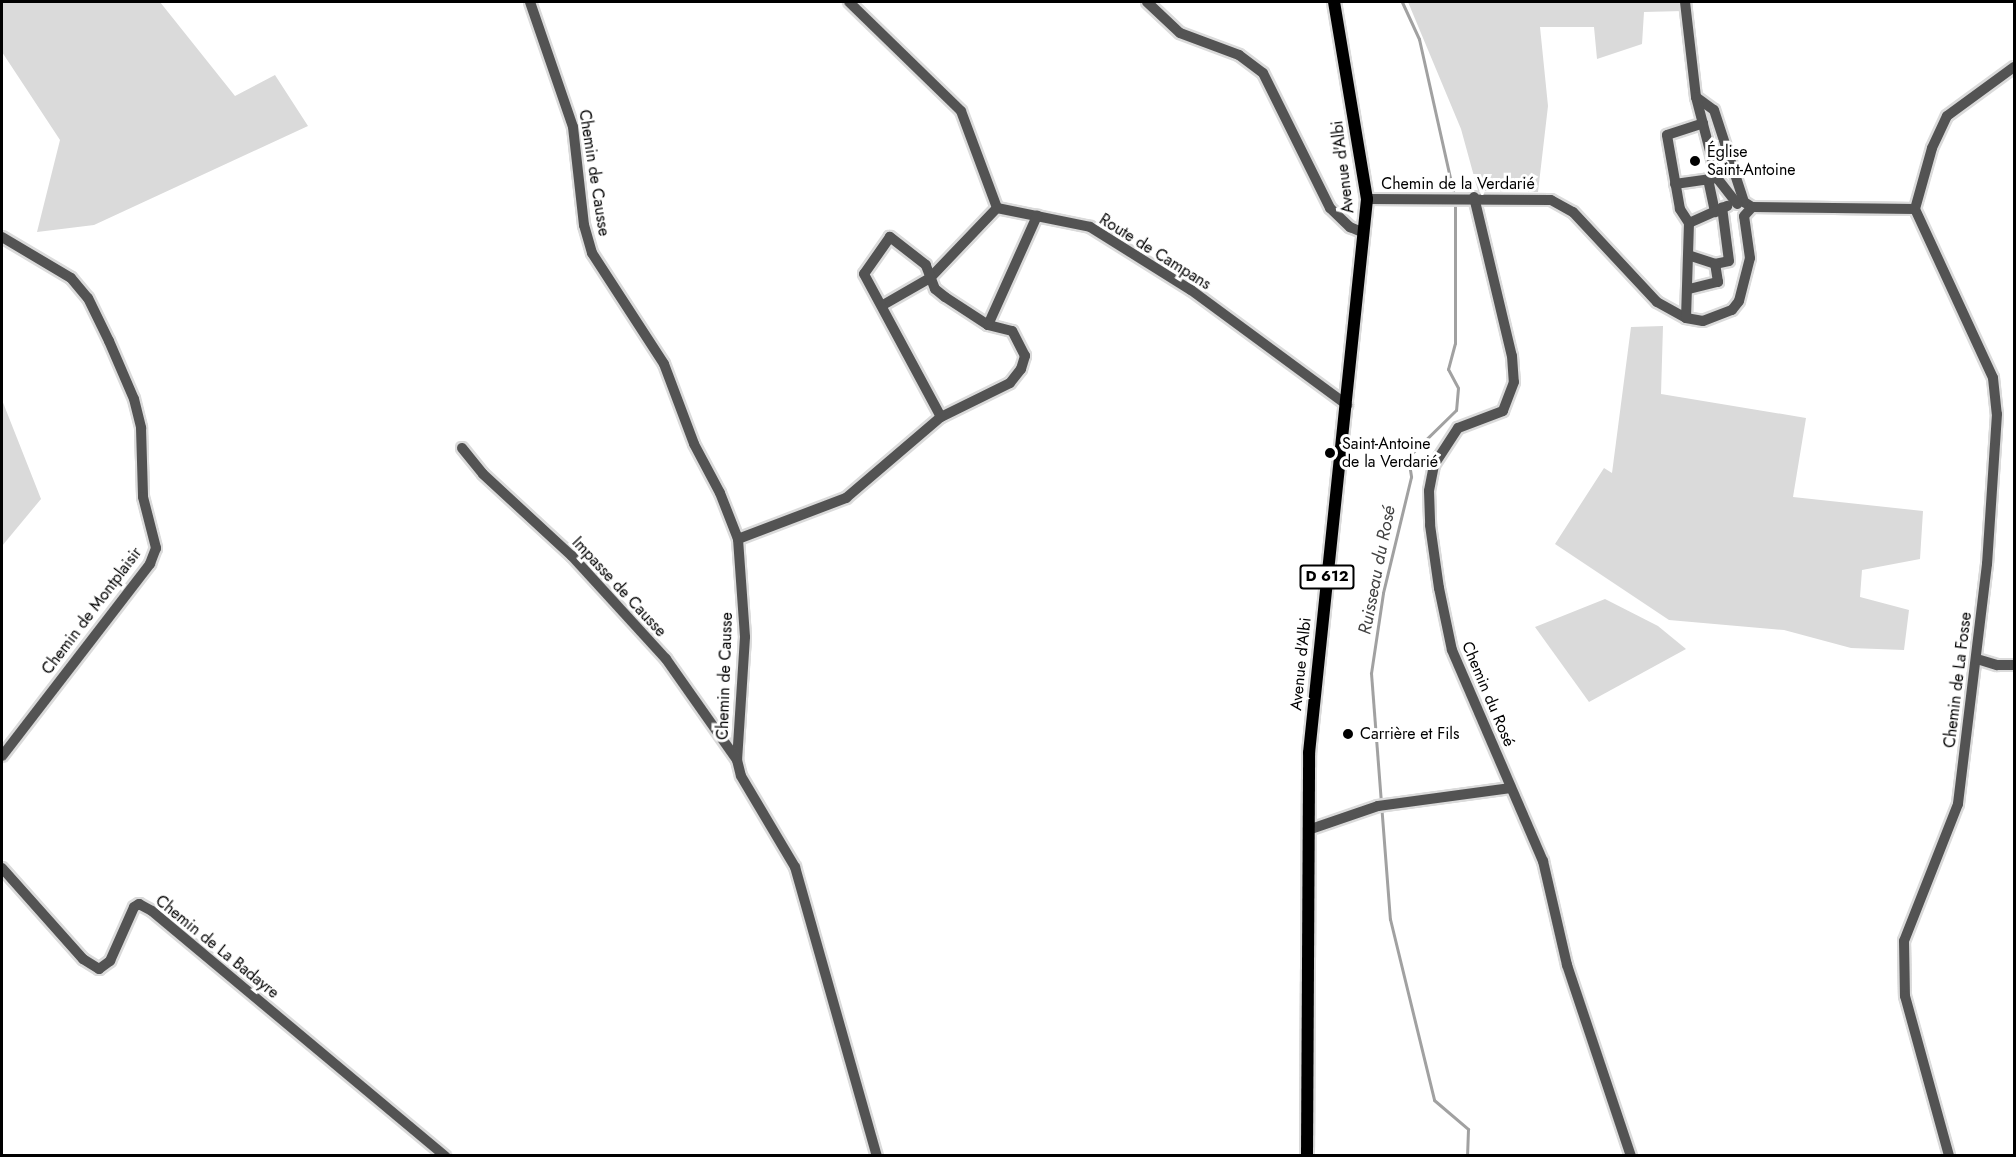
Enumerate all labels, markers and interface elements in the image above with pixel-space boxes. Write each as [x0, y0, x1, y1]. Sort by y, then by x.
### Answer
street label: Chemin de Causse [575, 108, 613, 238]
street label: Avenue d'Albi [1328, 119, 1358, 215]
place label: Église Saint-Antoine [1707, 142, 1796, 180]
marker: Église Saint-Antoine [1688, 154, 1702, 168]
street label: Chemin de la Verdarié [1381, 174, 1535, 194]
street label: Route de Campans [1096, 210, 1214, 294]
place label: Saint-Antoine de la Verdarié [1342, 434, 1438, 472]
marker: Saint-Antoine de la Verdarié [1323, 446, 1337, 460]
water label: Ruisseau du Rosé [1354, 504, 1400, 636]
street label: Impasse de Causse [568, 533, 670, 641]
street label: Chemin de Montplaisir [38, 544, 146, 678]
road number: D 612 [1298, 565, 1356, 589]
street label: Chemin de La Fosse [1940, 611, 1976, 749]
street label: Chemin de Causse [713, 612, 737, 740]
street label: Avenue d'Albi [1287, 617, 1315, 711]
street label: Chemin du Rosé [1457, 639, 1519, 749]
place label: Carrière et Fils [1360, 724, 1459, 744]
marker: Carrière et Fils [1341, 727, 1355, 741]
street label: Chemin de La Badayre [151, 891, 283, 1003]

